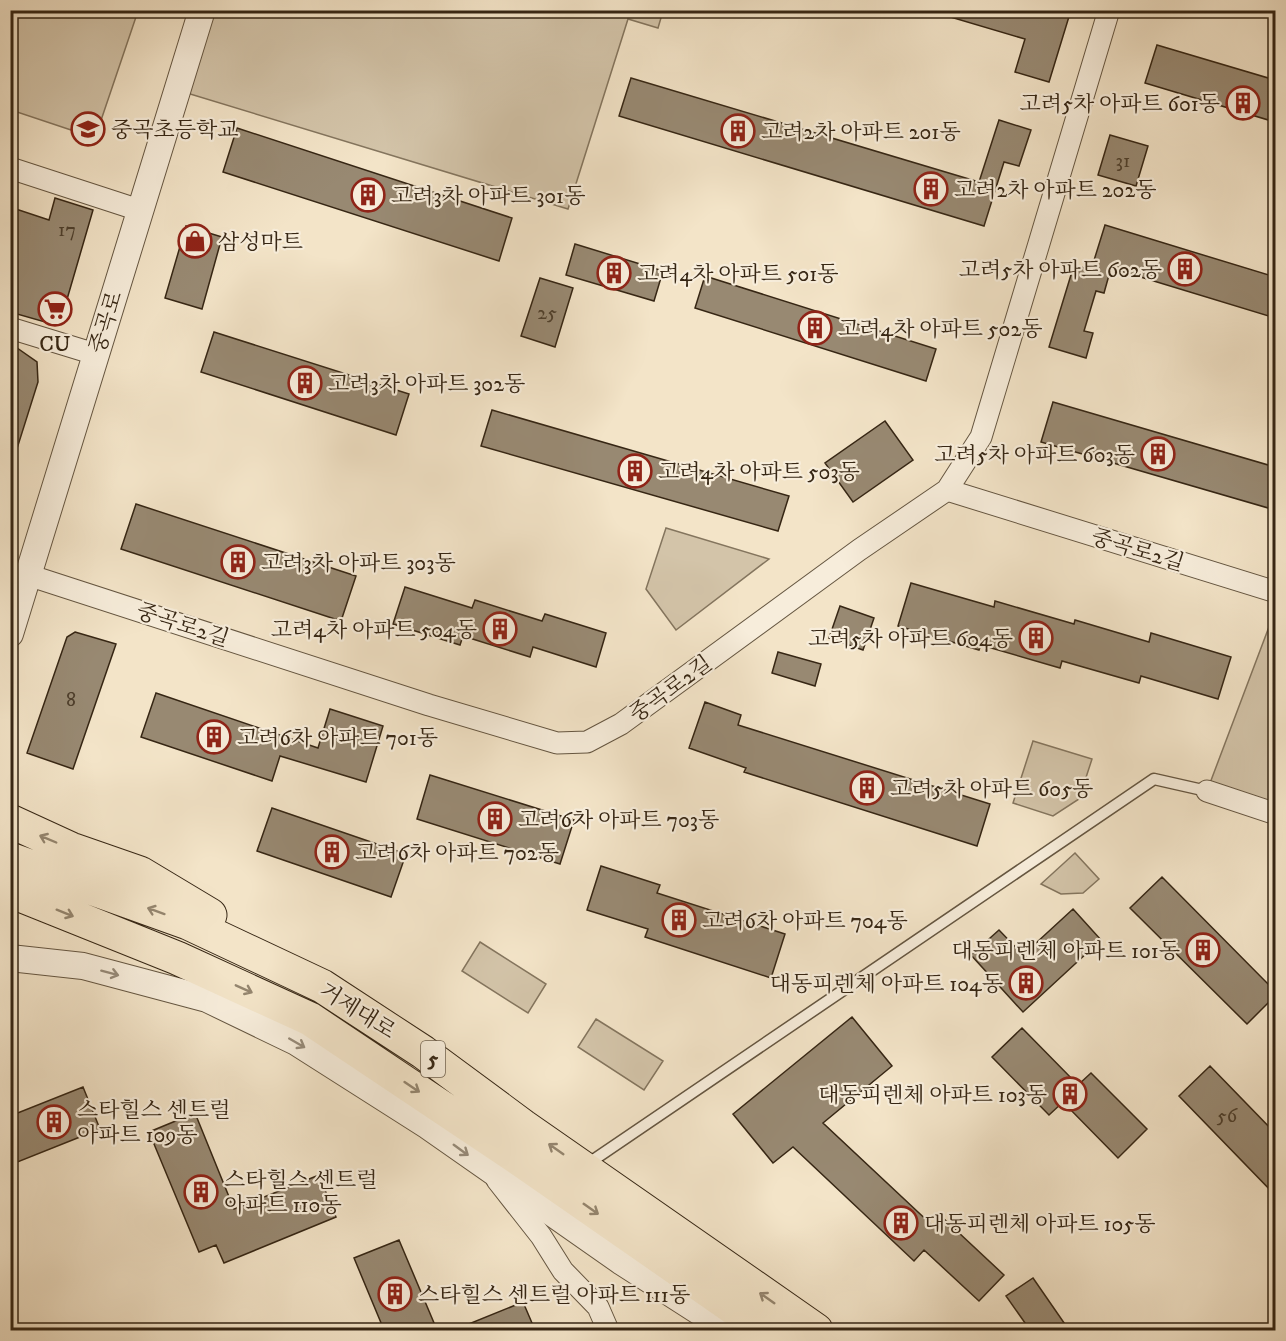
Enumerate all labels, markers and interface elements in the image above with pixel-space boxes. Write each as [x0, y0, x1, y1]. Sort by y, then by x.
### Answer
building icon: 고려5차 아파트 601동 [1225, 85, 1261, 121]
place label: 고려5차 아파트 601동 [1020, 91, 1220, 118]
school or university icon: 중곡초등학교 [70, 111, 106, 147]
building icon: 고려2차 아파트 201동 [720, 113, 756, 149]
place label: 중곡초등학교 [111, 117, 239, 144]
place label: 고려2차 아파트 201동 [761, 119, 961, 146]
house number: 31 [1116, 149, 1130, 174]
building icon: 고려2차 아파트 202동 [913, 171, 949, 207]
building icon: 고려3차 아파트 301동 [350, 177, 386, 213]
place label: 고려2차 아파트 202동 [954, 177, 1156, 204]
place label: 고려3차 아파트 301동 [391, 183, 585, 210]
house number: 17 [58, 218, 76, 243]
shop icon: 삼성마트 [177, 223, 213, 259]
place label: 삼성마트 [218, 229, 303, 256]
building icon: 고려5차 아파트 602동 [1167, 251, 1203, 287]
building icon: 고려4차 아파트 501동 [596, 255, 632, 291]
place label: 고려5차 아파트 602동 [959, 257, 1162, 284]
place label: 고려4차 아파트 501동 [637, 261, 839, 288]
street label: 중곡로 [84, 288, 129, 357]
supermarket icon: CU [37, 291, 73, 327]
house number: 25 [537, 301, 557, 326]
building icon: 고려4차 아파트 502동 [797, 310, 833, 346]
place label: 고려4차 아파트 502동 [838, 316, 1042, 343]
place label: CU [39, 331, 71, 358]
building icon: 고려3차 아파트 302동 [287, 365, 323, 401]
place label: 고려3차 아파트 302동 [328, 371, 525, 398]
building icon: 고려5차 아파트 603동 [1140, 436, 1176, 472]
place label: 고려5차 아파트 603동 [934, 442, 1135, 469]
building icon: 고려4차 아파트 503동 [617, 453, 653, 489]
place label: 고려4차 아파트 503동 [658, 459, 860, 486]
street label: 중곡로2길 [1088, 524, 1187, 577]
building icon: 고려3차 아파트 303동 [220, 544, 256, 580]
place label: 고려3차 아파트 303동 [261, 550, 456, 577]
street label: 중곡로2길 [133, 598, 232, 653]
building icon: 고려4차 아파트 504동 [482, 611, 518, 647]
place label: 고려4차 아파트 504동 [271, 617, 477, 644]
building icon: 고려5차 아파트 604동 [1018, 620, 1054, 656]
place label: 고려5차 아파트 604동 [808, 626, 1013, 653]
street label: 중곡로2길 [624, 650, 718, 728]
house number: 8 [66, 688, 76, 713]
building icon: 고려6차 아파트 701동 [196, 719, 232, 755]
place label: 고려6차 아파트 701동 [237, 725, 438, 752]
building icon: 고려5차 아파트 605동 [849, 770, 885, 806]
place label: 고려5차 아파트 605동 [890, 776, 1093, 803]
building icon: 고려6차 아파트 703동 [477, 801, 513, 837]
place label: 고려6차 아파트 703동 [518, 807, 719, 834]
one-way arrow [39, 833, 57, 844]
building icon: 고려6차 아파트 702동 [314, 834, 350, 870]
place label: 고려6차 아파트 702동 [355, 840, 559, 867]
building icon: 고려6차 아파트 704동 [661, 902, 697, 938]
one-way arrow [147, 905, 166, 916]
one-way arrow [55, 908, 74, 919]
place label: 고려6차 아파트 704동 [702, 908, 908, 935]
building icon: 대동피렌체 아파트 101동 [1185, 932, 1221, 968]
place label: 대동피렌체 아파트 101동 [951, 938, 1180, 965]
building icon: 대동피렌체 아파트 104동 [1008, 965, 1044, 1001]
one-way arrow [100, 967, 119, 979]
place label: 대동피렌체 아파트 104동 [770, 971, 1003, 998]
street label: 거제대로 [314, 977, 400, 1045]
one-way arrow [235, 983, 253, 995]
one-way arrow [288, 1037, 305, 1049]
road number: 5 [421, 1041, 445, 1077]
building icon: 대동피렌체 아파트 103동 [1052, 1076, 1088, 1112]
one-way arrow [403, 1081, 420, 1093]
place label: 대동피렌체 아파트 103동 [818, 1082, 1047, 1109]
place label: 스타힐스 센트럴 아파트 109동 [77, 1097, 230, 1149]
building icon: 스타힐스 센트럴 아파트 109동 [36, 1104, 72, 1140]
house number: 56 [1217, 1104, 1238, 1129]
one-way arrow [549, 1143, 565, 1155]
one-way arrow [452, 1144, 468, 1156]
place label: 스타힐스 센트럴 아파트 110동 [224, 1167, 377, 1219]
building icon: 스타힐스 센트럴 아파트 110동 [183, 1174, 219, 1210]
one-way arrow [582, 1203, 598, 1215]
building icon: 대동피렌체 아파트 105동 [883, 1205, 919, 1241]
place label: 대동피렌체 아파트 105동 [924, 1211, 1155, 1238]
building icon: 스타힐스 센트럴 아파트 111동 [377, 1276, 413, 1312]
place label: 스타힐스 센트럴 아파트 111동 [418, 1282, 690, 1309]
one-way arrow [760, 1292, 776, 1304]

